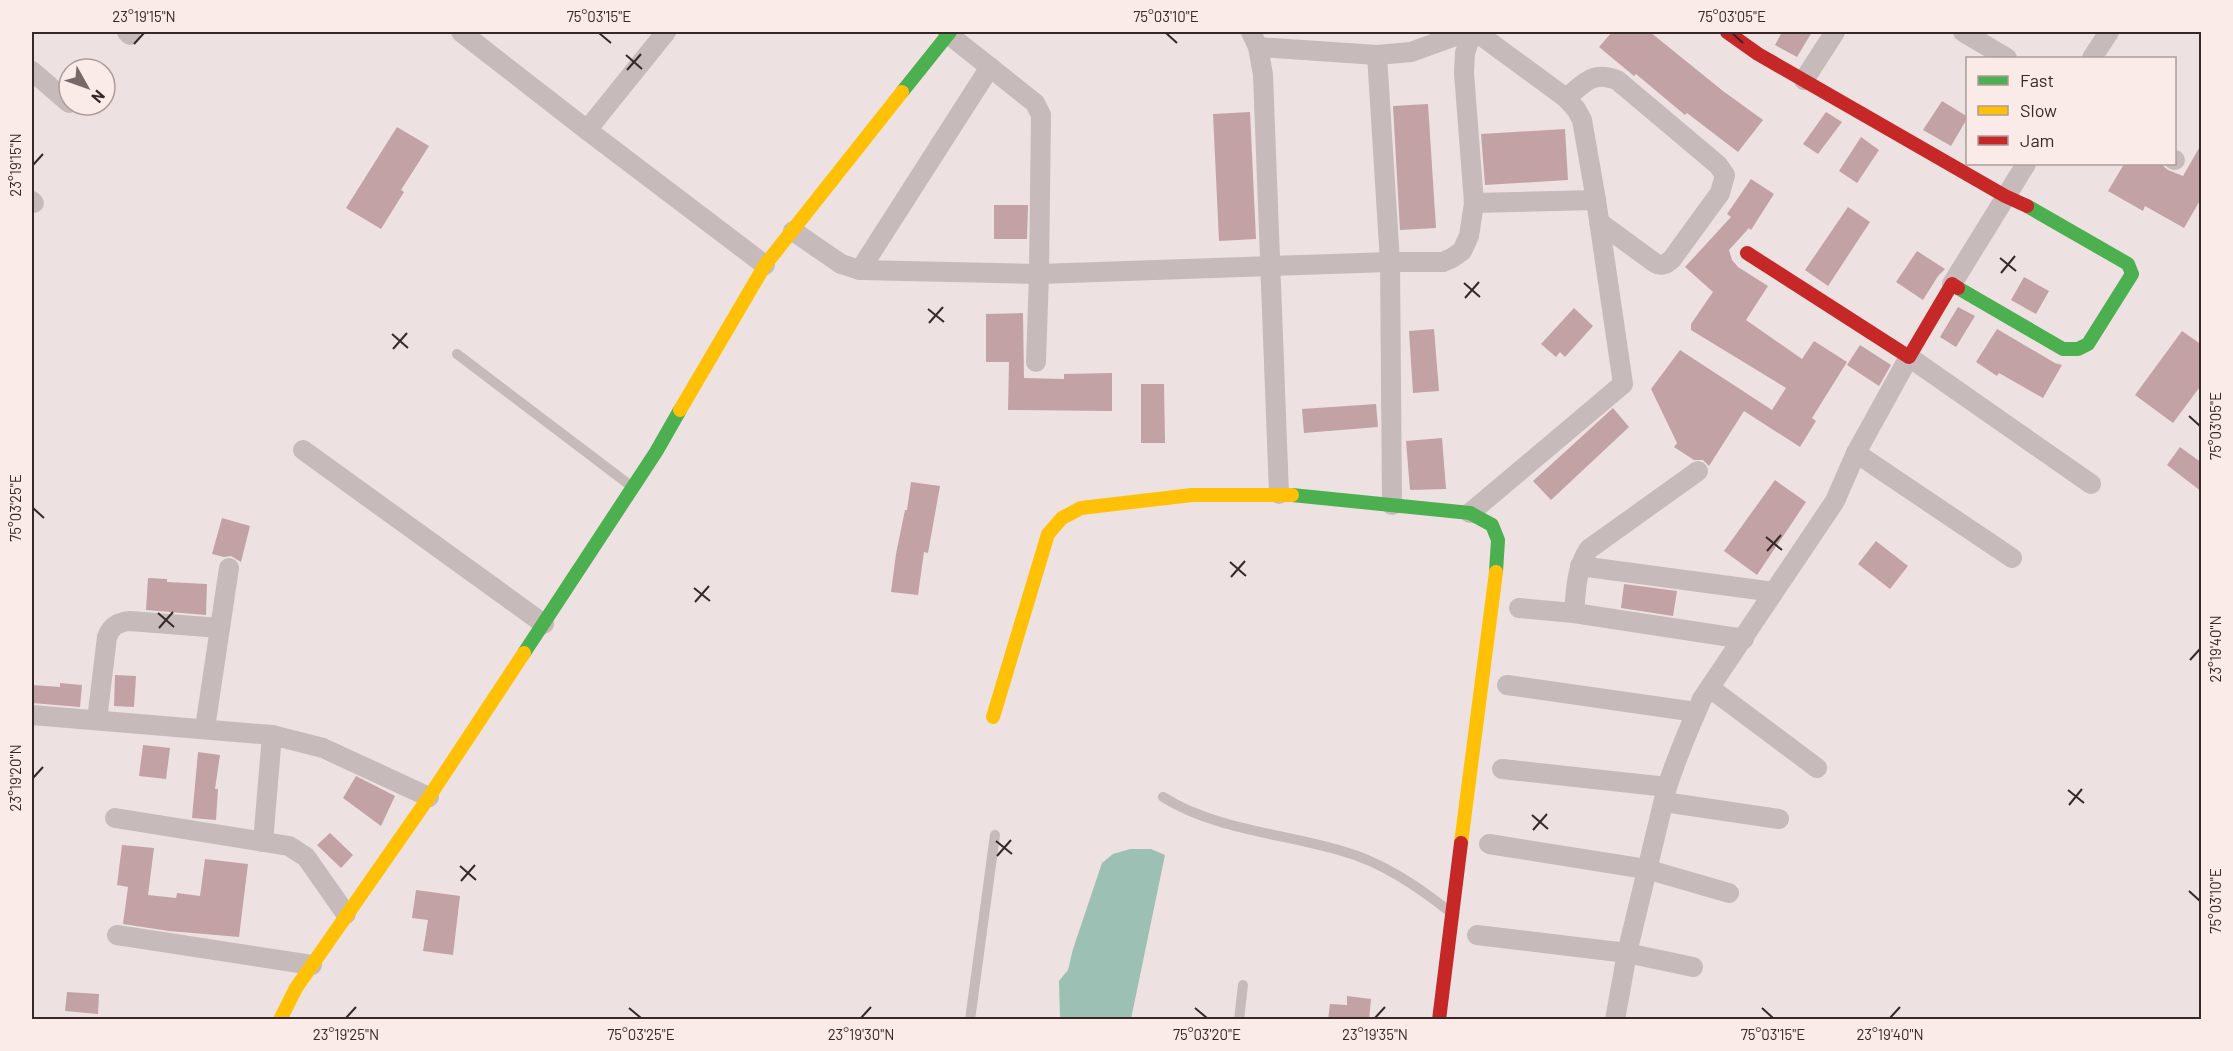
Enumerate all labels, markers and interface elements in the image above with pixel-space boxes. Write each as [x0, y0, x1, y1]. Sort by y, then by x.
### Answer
text: 23°19'15"N [112, 7, 176, 25]
text: 75°03'15"E [567, 7, 631, 25]
text: 75°03'10"E [1133, 7, 1199, 25]
text: 75°03'05"E [1698, 7, 1766, 25]
north arrow [57, 57, 117, 117]
legend [1966, 57, 2176, 165]
text: Fast [2020, 69, 2054, 91]
text: N [88, 87, 110, 107]
text: Slow [2020, 99, 2057, 121]
text: Jam [2020, 129, 2054, 151]
text: 23°19'15"N [6, 133, 24, 197]
text: 75°03'05"E [2206, 392, 2224, 460]
text: 75°03'25"E [6, 474, 24, 542]
text: 23°19'40"N [2206, 615, 2224, 683]
text: 23°19'20"N [6, 744, 24, 812]
text: 75°03'10"E [2206, 868, 2224, 934]
text: 23°19'25"N [313, 1025, 379, 1043]
text: 75°03'25"E [607, 1025, 675, 1043]
text: 23°19'30"N [828, 1025, 894, 1043]
text: 75°03'20"E [1173, 1025, 1241, 1043]
text: 23°19'35"N [1342, 1025, 1408, 1043]
text: 75°03'15"E [1741, 1025, 1805, 1043]
text: 23°19'40"N [1856, 1025, 1924, 1043]

